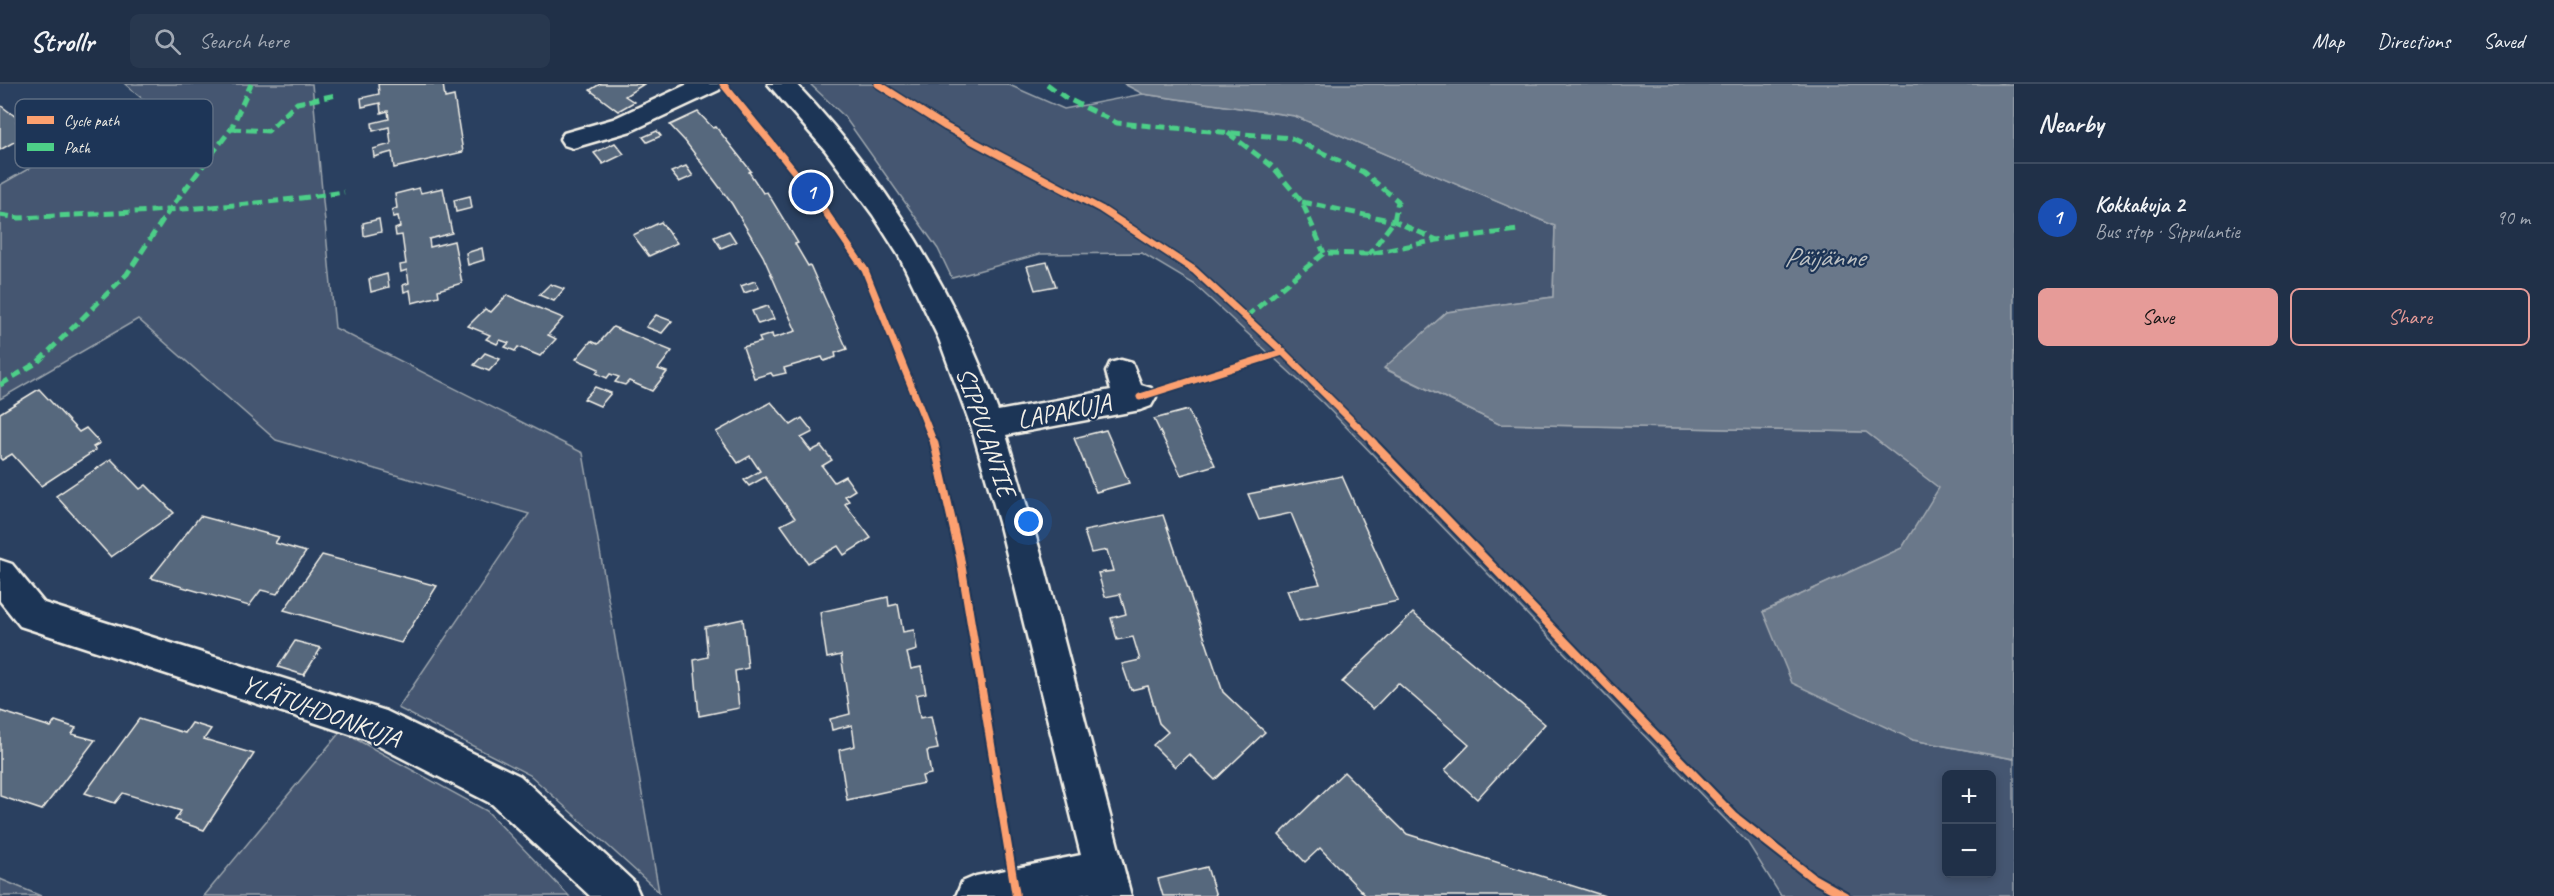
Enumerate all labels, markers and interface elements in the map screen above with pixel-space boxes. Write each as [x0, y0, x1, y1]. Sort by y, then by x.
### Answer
search box [130, 14, 550, 68]
text: Strollr [30, 24, 94, 59]
icon: search [151, 25, 184, 58]
text: Search here [199, 27, 289, 55]
text: Map [2312, 28, 2344, 54]
text: Directions [2377, 28, 2450, 54]
text: Saved [2483, 28, 2524, 54]
legend [15, 99, 213, 168]
text: Nearby [2038, 107, 2103, 140]
text: Cycle path [64, 111, 120, 131]
text: Path [64, 138, 91, 158]
pin: 1 [792, 170, 830, 214]
text: Kokkakuja 2 [2095, 191, 2185, 219]
text: 1 [2053, 205, 2062, 230]
text: 90 m [2496, 205, 2530, 230]
text: Bus stop · Sippulantie [2095, 219, 2240, 244]
water label: Päijänne [1784, 240, 1868, 274]
button: Save [2038, 288, 2278, 346]
button: Share [2290, 288, 2530, 346]
street label: SIPPULANTIE [948, 363, 1025, 505]
street label: LAPAKUJA [1014, 385, 1116, 436]
your location [1014, 507, 1043, 536]
street label: YLÄTUHDONKUJA [237, 667, 407, 756]
map controls [1942, 770, 1996, 878]
button: + [1942, 770, 1996, 824]
button: − [1942, 824, 1996, 878]

